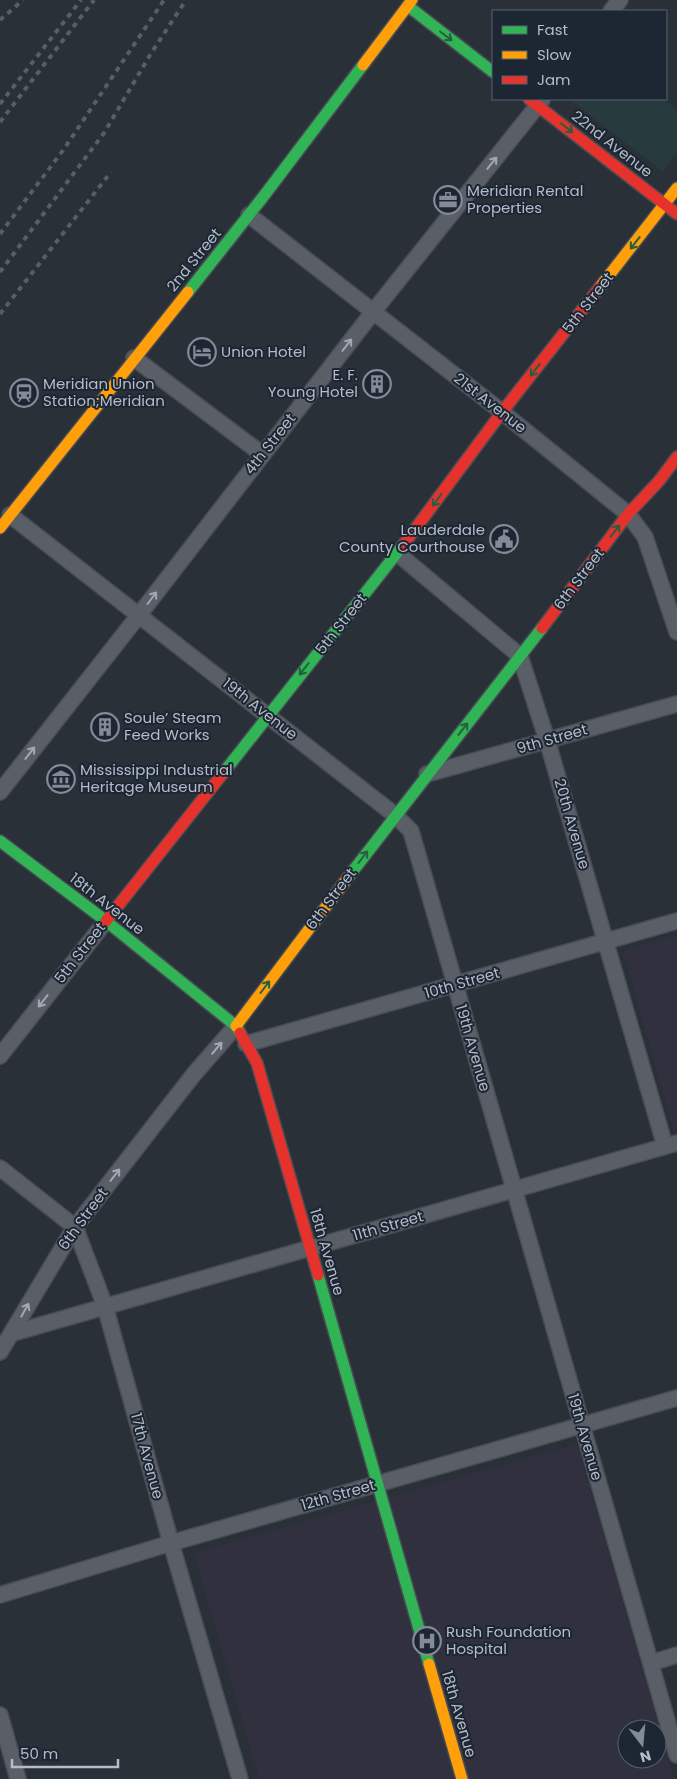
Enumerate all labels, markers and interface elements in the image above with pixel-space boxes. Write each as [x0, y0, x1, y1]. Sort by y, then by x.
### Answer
legend [492, 10, 667, 100]
text: Fast [537, 19, 568, 40]
one-way arrow [439, 31, 452, 42]
text: Slow [537, 44, 572, 65]
text: Jam [537, 69, 571, 90]
street label: 22nd Avenue [567, 105, 657, 182]
one-way arrow [560, 123, 573, 134]
one-way arrow [487, 156, 498, 169]
place label: Meridian Rental Properties [467, 180, 583, 218]
office icon: Meridian Rental Properties [433, 185, 463, 215]
street label: 2nd Street [161, 223, 226, 296]
one-way arrow [630, 236, 641, 249]
street label: 5th Street [557, 268, 618, 338]
hotel icon: Union Hotel [187, 337, 217, 367]
one-way arrow [342, 338, 353, 351]
place label: Union Hotel [221, 341, 306, 362]
place label: E. F. Young Hotel [268, 364, 358, 402]
one-way arrow [529, 364, 540, 377]
street label: 21st Avenue [450, 368, 531, 438]
building icon: E. F. Young Hotel [362, 369, 392, 399]
place label: Meridian Union Station;Meridian [43, 373, 165, 411]
station icon: Meridian Union Station;Meridian [9, 378, 39, 408]
street label: 4th Street [239, 409, 300, 479]
one-way arrow [431, 493, 442, 506]
place label: Lauderdale County Courthouse [339, 519, 485, 557]
public building icon: Lauderdale County Courthouse [489, 524, 519, 554]
one-way arrow [610, 525, 621, 538]
street label: 6th Street [548, 543, 609, 614]
street label: 5th Street [310, 589, 371, 659]
one-way arrow [147, 591, 157, 605]
one-way arrow [299, 663, 310, 676]
street label: 19th Avenue [219, 673, 302, 744]
place label: Soule’ Steam Feed Works [124, 707, 221, 745]
building icon: Soule’ Steam Feed Works [90, 712, 120, 742]
street label: 9th Street [514, 718, 590, 759]
one-way arrow [457, 723, 468, 736]
one-way arrow [25, 747, 36, 760]
place label: Mississippi Industrial Heritage Museum [80, 759, 233, 797]
museum icon: Mississippi Industrial Heritage Museum [46, 764, 76, 794]
street label: 20th Avenue [550, 776, 595, 872]
one-way arrow [358, 850, 368, 864]
street label: 6th Street [300, 863, 361, 934]
street label: 18th Avenue [66, 868, 149, 939]
street label: 5th Street [49, 918, 110, 988]
street label: 10th Street [422, 962, 502, 1003]
one-way arrow [260, 980, 270, 994]
one-way arrow [38, 994, 49, 1007]
street label: 19th Avenue [451, 1002, 496, 1094]
one-way arrow [211, 1042, 222, 1055]
one-way arrow [110, 1169, 121, 1182]
street label: 6th Street [53, 1183, 112, 1254]
street label: 11th Street [350, 1205, 426, 1246]
street label: 18th Avenue [305, 1206, 350, 1298]
one-way arrow [21, 1304, 31, 1318]
street label: 19th Avenue [563, 1391, 608, 1483]
street label: 17th Avenue [126, 1410, 169, 1501]
street label: 12th Street [298, 1474, 377, 1515]
place label: Rush Foundation Hospital [446, 1621, 571, 1659]
hospital icon: Rush Foundation Hospital [412, 1626, 442, 1656]
street label: 18th Avenue [437, 1668, 482, 1760]
north arrow [617, 1719, 667, 1769]
scale bar [12, 1736, 119, 1768]
text: 50 m [20, 1743, 58, 1764]
text: N [638, 1745, 653, 1768]

